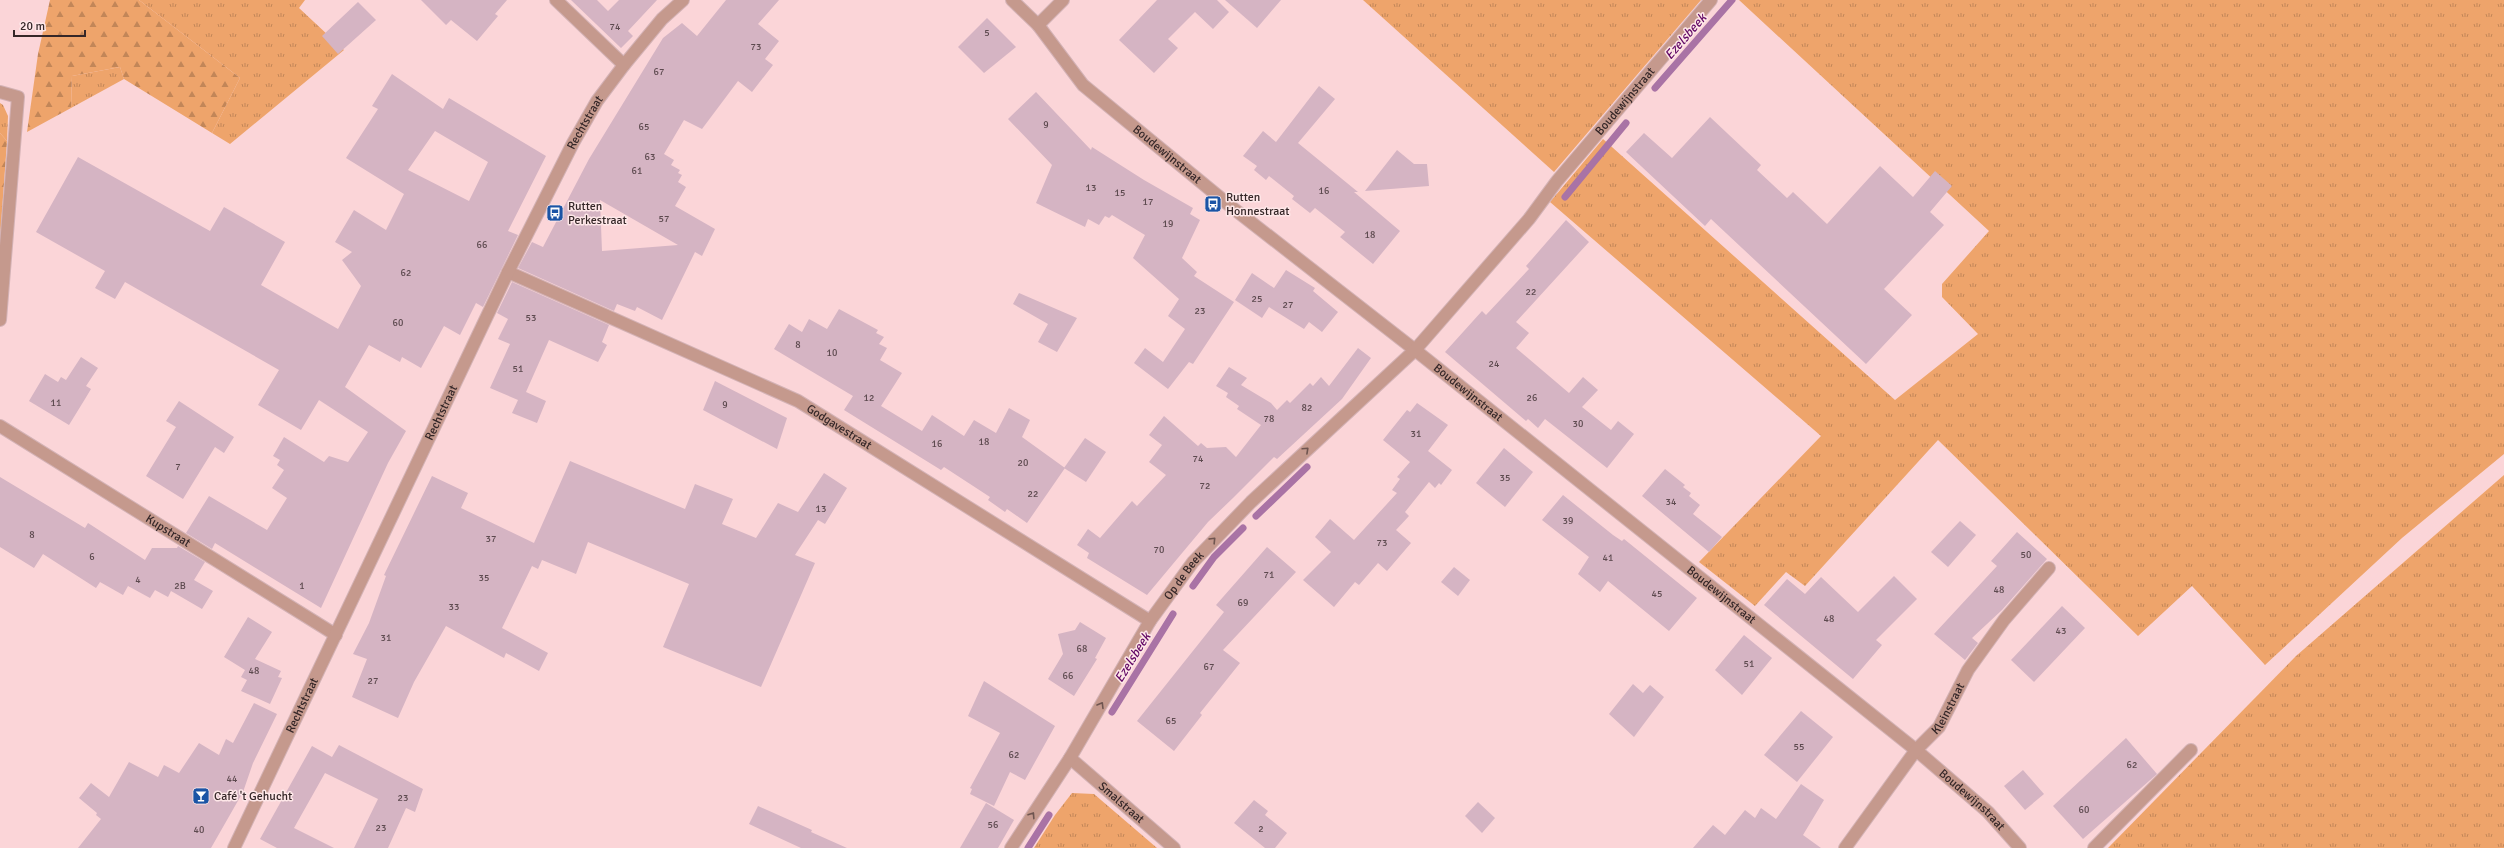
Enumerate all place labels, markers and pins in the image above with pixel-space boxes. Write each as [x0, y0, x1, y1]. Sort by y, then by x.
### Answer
place label: Rutten Honnestraat [1226, 190, 1289, 219]
bus stop icon: Rutten Honnestraat [1203, 194, 1223, 214]
place label: Rutten Perkestraat [568, 199, 627, 228]
bus stop icon: Rutten Perkestraat [545, 203, 565, 223]
bar icon: Café 't Gehucht [191, 786, 211, 806]
place label: Café 't Gehucht [214, 789, 292, 804]

